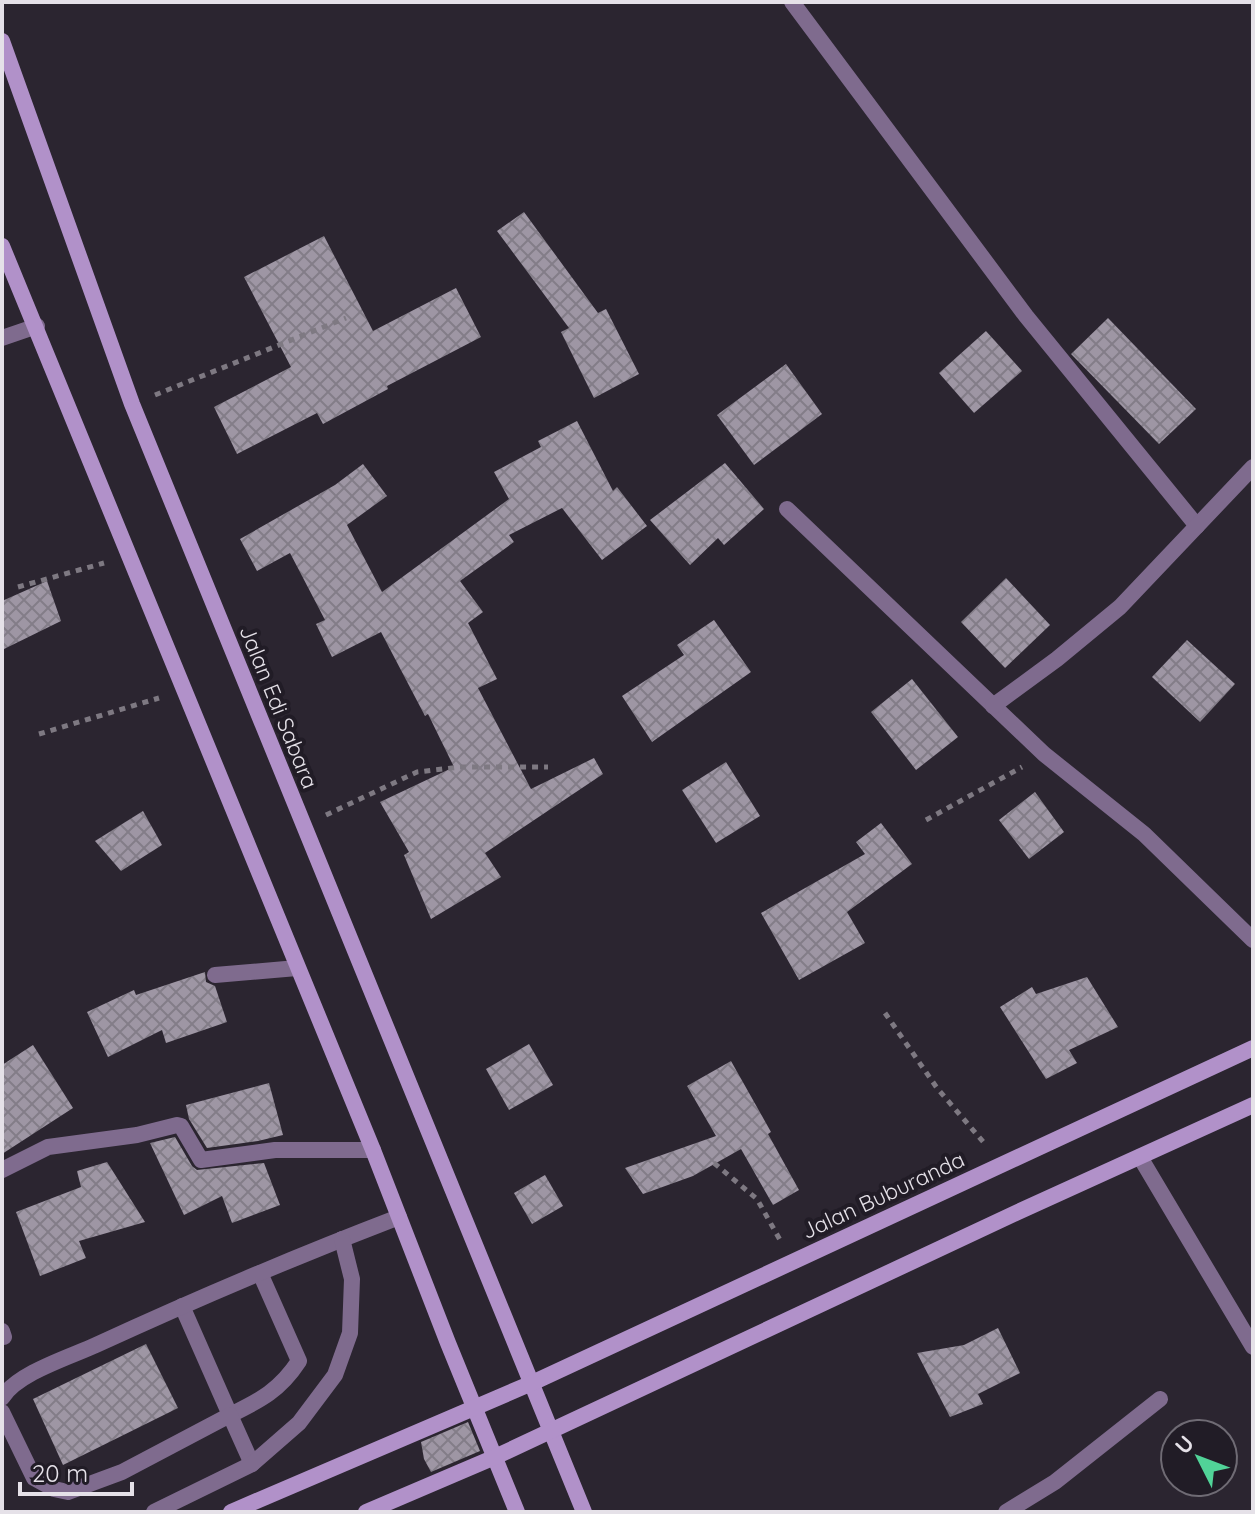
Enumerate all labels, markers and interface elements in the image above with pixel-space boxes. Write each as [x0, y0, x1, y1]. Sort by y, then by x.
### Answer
street label: Jalan Edi Sabara [234, 621, 324, 793]
street label: Jalan Buburanda [797, 1145, 969, 1245]
north arrow [1159, 1418, 1239, 1498]
text: U [1169, 1429, 1200, 1460]
scale bar [20, 1446, 132, 1496]
text: 20 m [32, 1458, 88, 1488]

